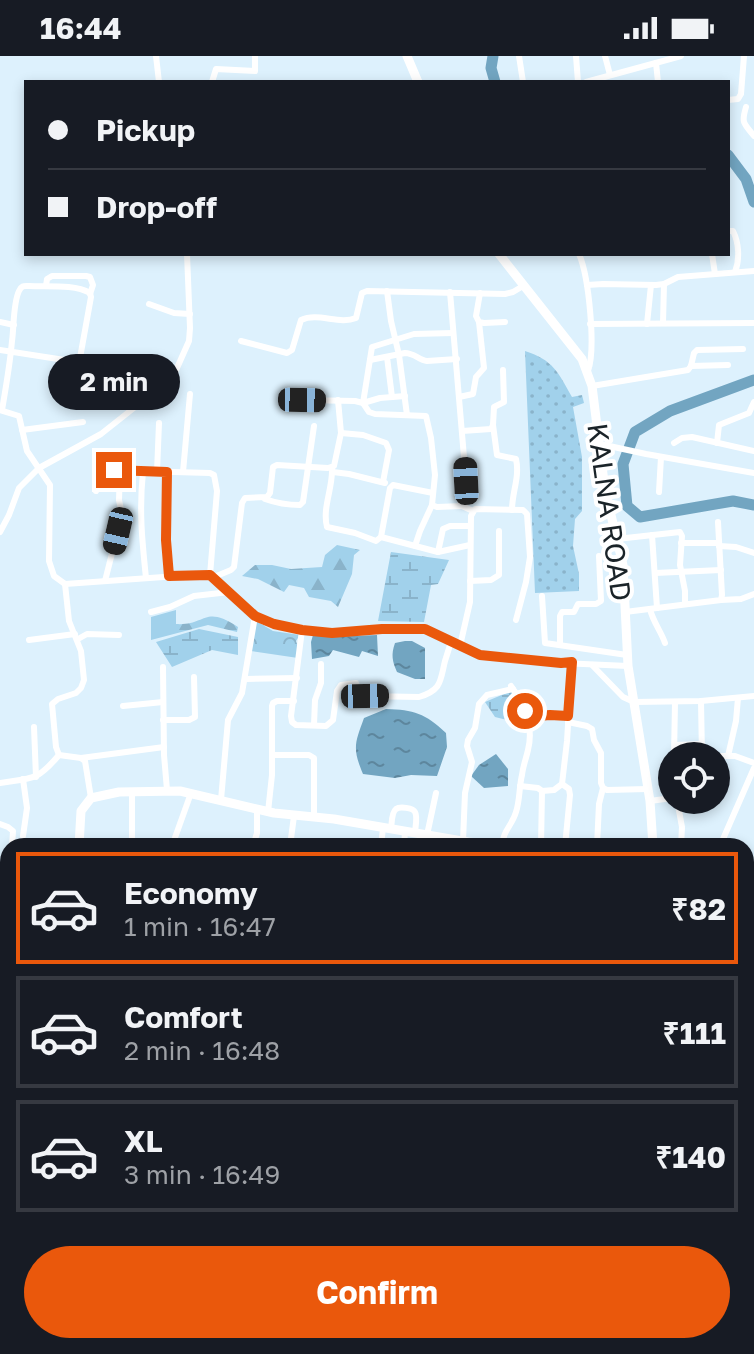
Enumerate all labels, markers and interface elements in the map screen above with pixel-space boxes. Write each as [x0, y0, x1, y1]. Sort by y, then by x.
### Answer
text: 16:44 [40, 10, 122, 46]
text: Pickup [96, 112, 195, 148]
text: Drop-off [96, 189, 217, 225]
callout: 2 min [48, 354, 180, 410]
text: 2 min [80, 366, 148, 397]
car [278, 388, 326, 412]
street label: KALNA ROAD [581, 421, 639, 603]
route end [96, 452, 132, 488]
car [453, 456, 479, 506]
car [101, 505, 135, 557]
car [341, 684, 389, 708]
route start [507, 693, 543, 729]
map controls [658, 742, 730, 814]
button: locate [658, 742, 730, 814]
icon: car [28, 872, 100, 944]
text: Economy [124, 875, 258, 911]
text: ₹82 [671, 891, 726, 927]
text: 1 min · 16:47 [124, 911, 276, 942]
icon: car [28, 996, 100, 1068]
text: Comfort [124, 999, 243, 1035]
text: ₹111 [662, 1015, 726, 1051]
text: 2 min · 16:48 [124, 1035, 280, 1066]
icon: car [28, 1120, 100, 1192]
text: XL [124, 1123, 163, 1159]
text: ₹140 [655, 1139, 726, 1175]
text: 3 min · 16:49 [124, 1159, 280, 1190]
button: Confirm [24, 1246, 730, 1338]

